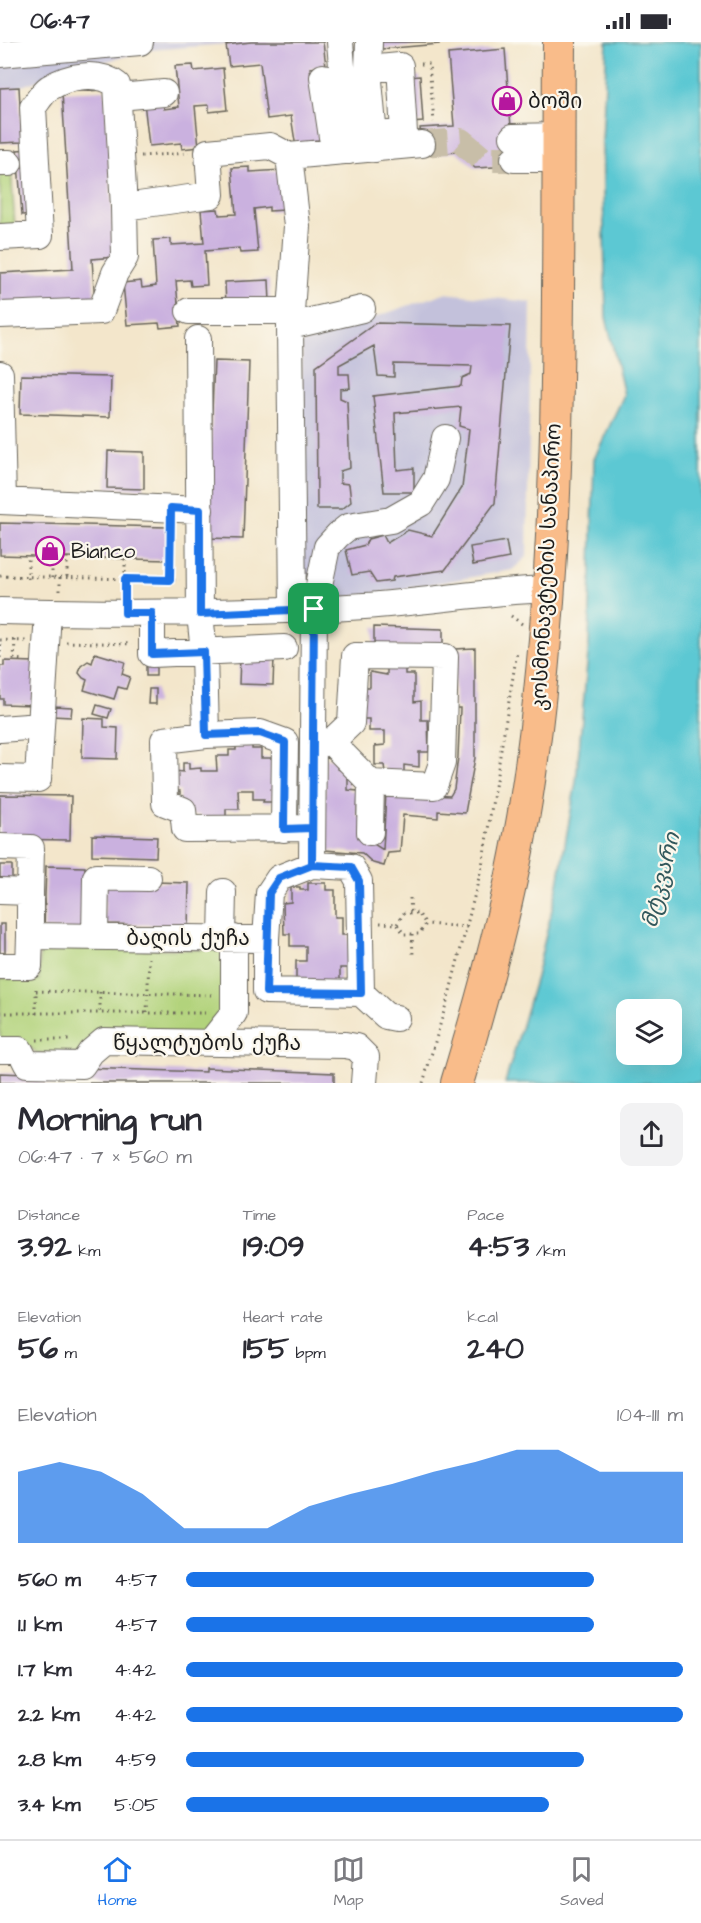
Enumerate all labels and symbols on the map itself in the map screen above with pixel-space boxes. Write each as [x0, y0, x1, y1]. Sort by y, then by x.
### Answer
shop icon: ბოში [491, 85, 523, 117]
place label: ბოში [528, 87, 582, 116]
street label: კოსმონავტების სანაპირო [524, 423, 569, 711]
shop icon: Bianco [34, 535, 66, 567]
place label: Bianco [71, 537, 136, 566]
pin [288, 583, 339, 634]
water label: მტკვარი [635, 828, 689, 931]
street label: ბაღის ქუჩა [126, 924, 250, 953]
street label: წყალტუბოს ქუჩა [113, 1029, 301, 1058]

